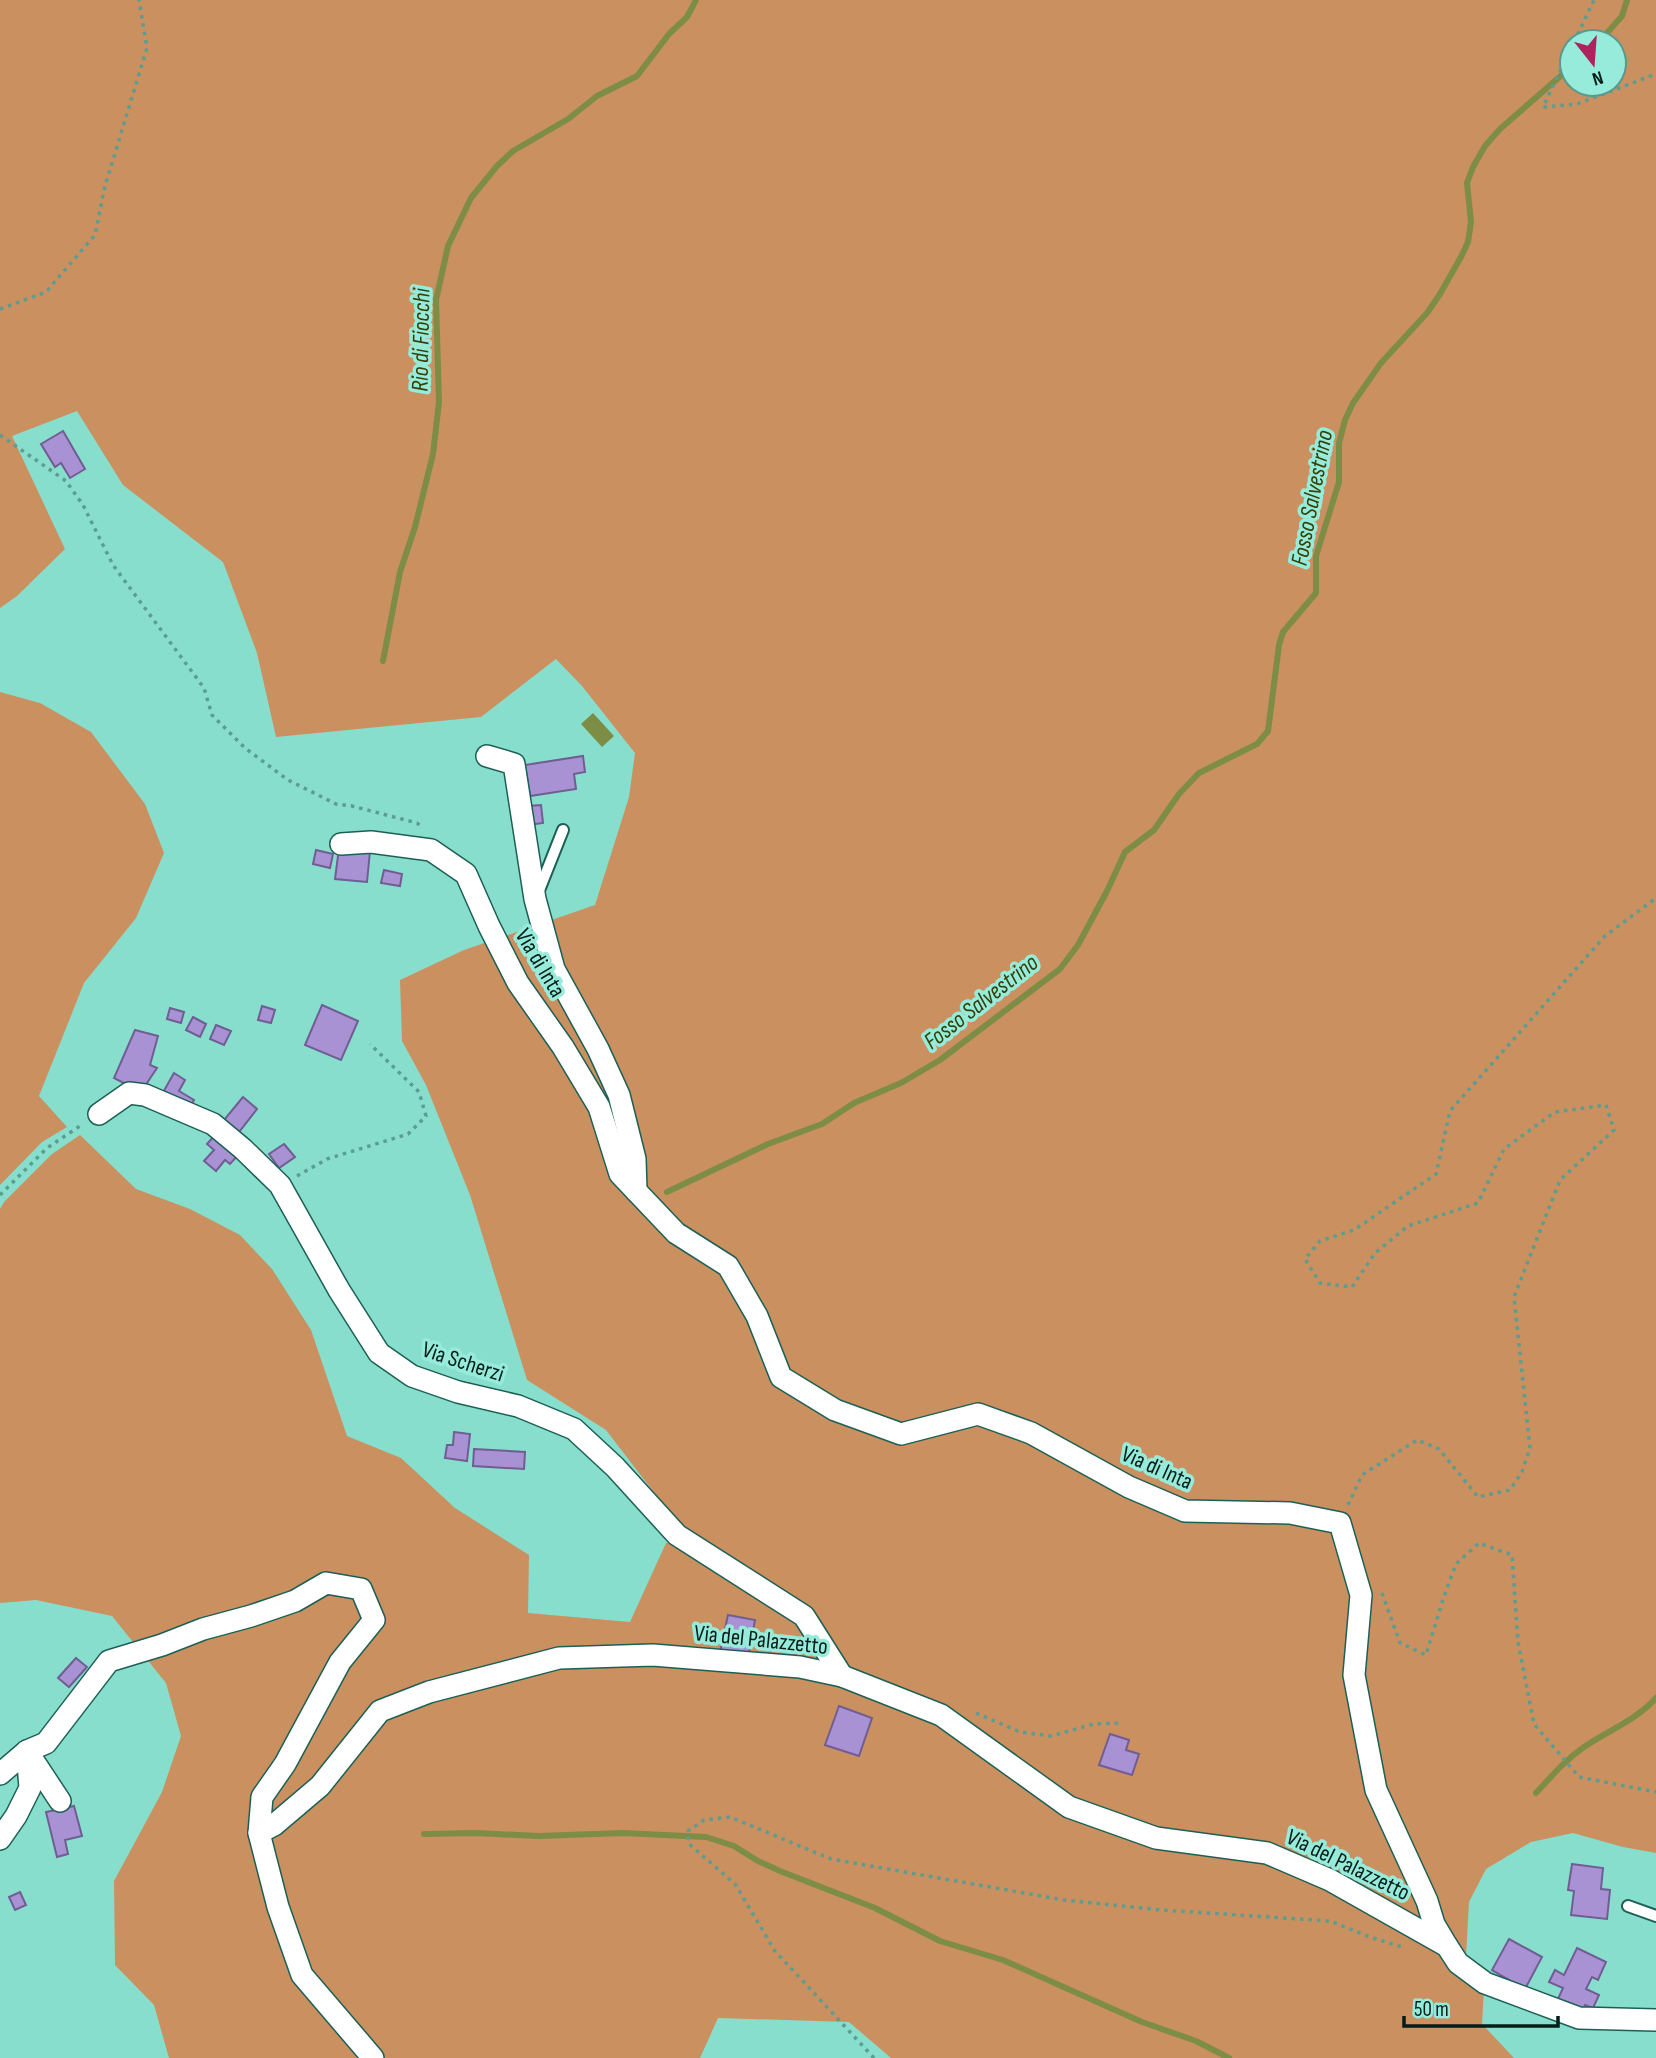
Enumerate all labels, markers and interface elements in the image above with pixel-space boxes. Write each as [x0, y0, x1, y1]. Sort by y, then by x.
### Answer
north arrow [1558, 28, 1628, 98]
text: N [1589, 65, 1606, 90]
water label: Rio di Fiocchi [406, 287, 436, 392]
water label: Fosso Salvestrino [1285, 428, 1339, 568]
street label: Via di Inta [509, 924, 571, 1002]
water label: Fosso Salvestrino [918, 948, 1044, 1056]
street label: Via Scherzi [419, 1336, 507, 1388]
street label: Via di Inta [1117, 1440, 1197, 1496]
street label: Via del Palazzetto [693, 1619, 829, 1661]
street label: Via del Palazzetto [1282, 1823, 1414, 1907]
scale bar [1404, 1984, 1558, 2028]
text: 50 m [1414, 1997, 1449, 2022]

